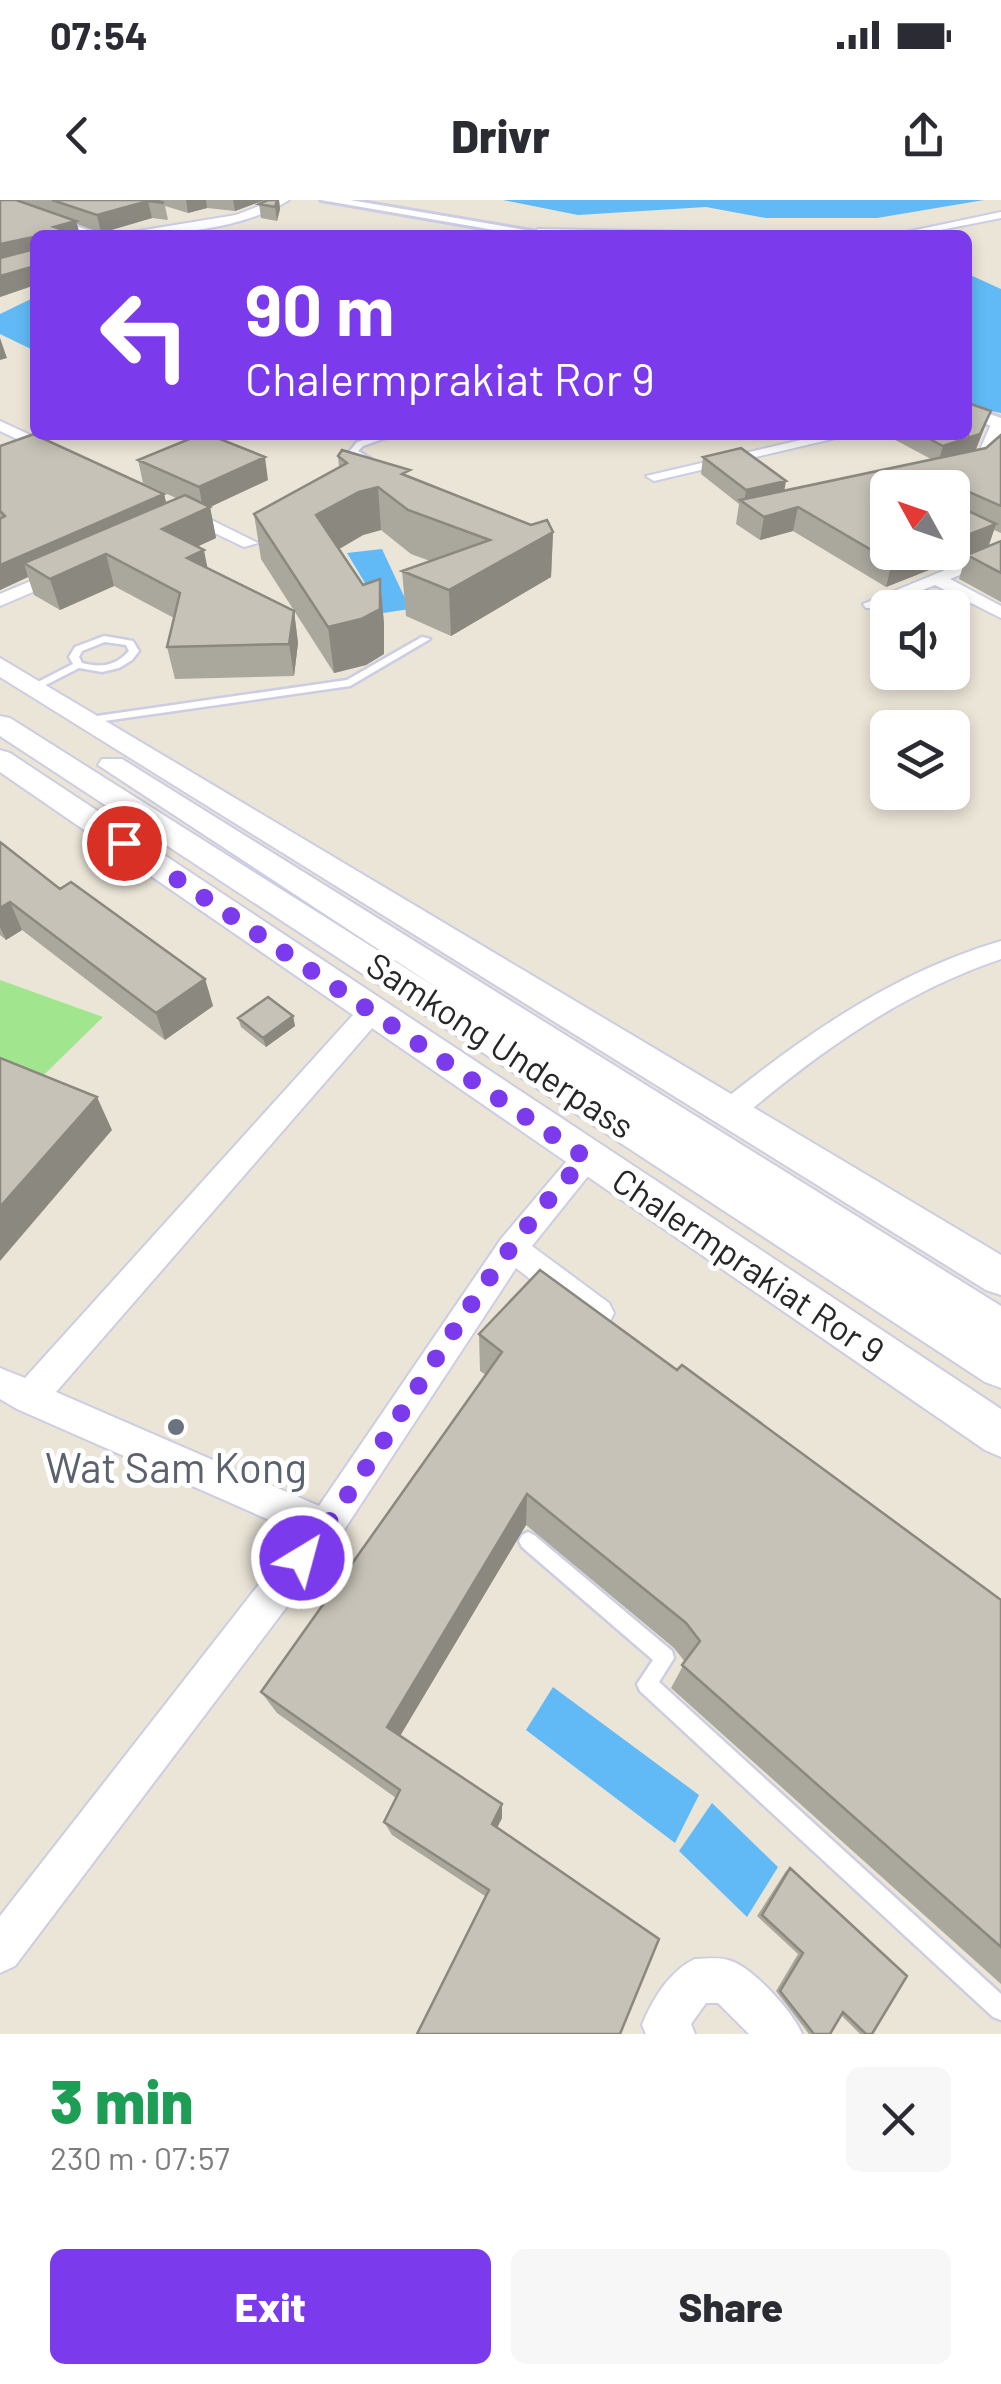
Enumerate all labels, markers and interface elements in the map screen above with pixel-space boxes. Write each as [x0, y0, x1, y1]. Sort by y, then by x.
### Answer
text: 07:54 [50, 12, 148, 58]
icon: back [50, 108, 105, 163]
text: Drivr [451, 108, 550, 162]
icon: share [896, 108, 951, 163]
text: 90 m [245, 266, 395, 350]
icon: left [80, 270, 210, 400]
text: Chalermprakiat Ror 9 [245, 351, 655, 405]
north arrow [870, 470, 970, 570]
map controls [870, 470, 970, 810]
button: sound [870, 590, 970, 690]
button: layers [870, 710, 970, 810]
pin [82, 801, 167, 886]
icon: arrive [97, 816, 152, 871]
street label: Samkong Underpass [360, 942, 642, 1146]
street label: Chalermprakiat Ror 9 [605, 1158, 893, 1371]
marker: Wat Sam Kong [165, 1416, 187, 1438]
place label: Wat Sam Kong [45, 1441, 307, 1492]
position arrow [250, 1506, 354, 1610]
text: 3 min [50, 2064, 194, 2136]
button: close [846, 2067, 951, 2172]
text: 230 m · 07:57 [50, 2138, 230, 2176]
button: Exit [50, 2249, 491, 2364]
button: Share [511, 2249, 951, 2364]

